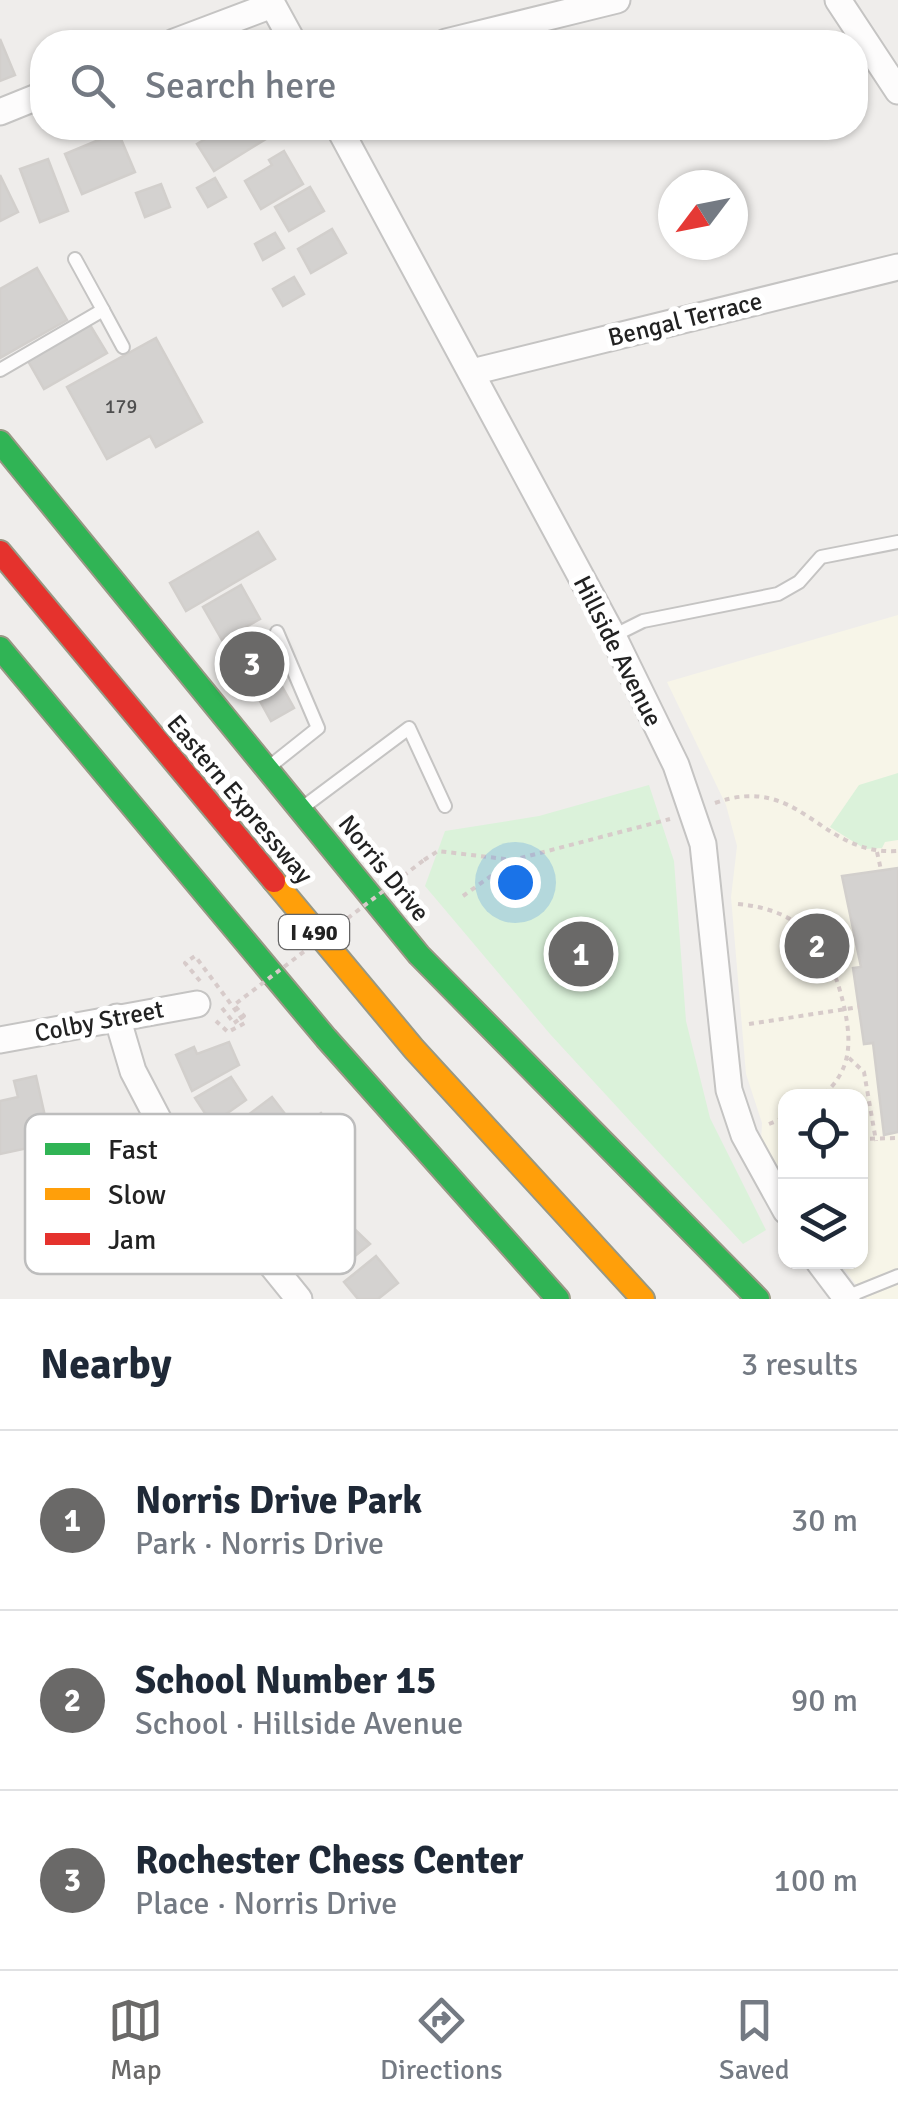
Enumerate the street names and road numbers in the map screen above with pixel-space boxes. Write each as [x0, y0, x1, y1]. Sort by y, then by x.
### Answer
street label: Bengal Terrace [605, 285, 765, 353]
street label: Hillside Avenue [567, 570, 669, 732]
street label: Eastern Expressway [160, 708, 320, 890]
street label: Norris Drive [332, 809, 436, 927]
road number: I 490 [279, 915, 349, 949]
street label: Colby Street [32, 993, 166, 1049]

